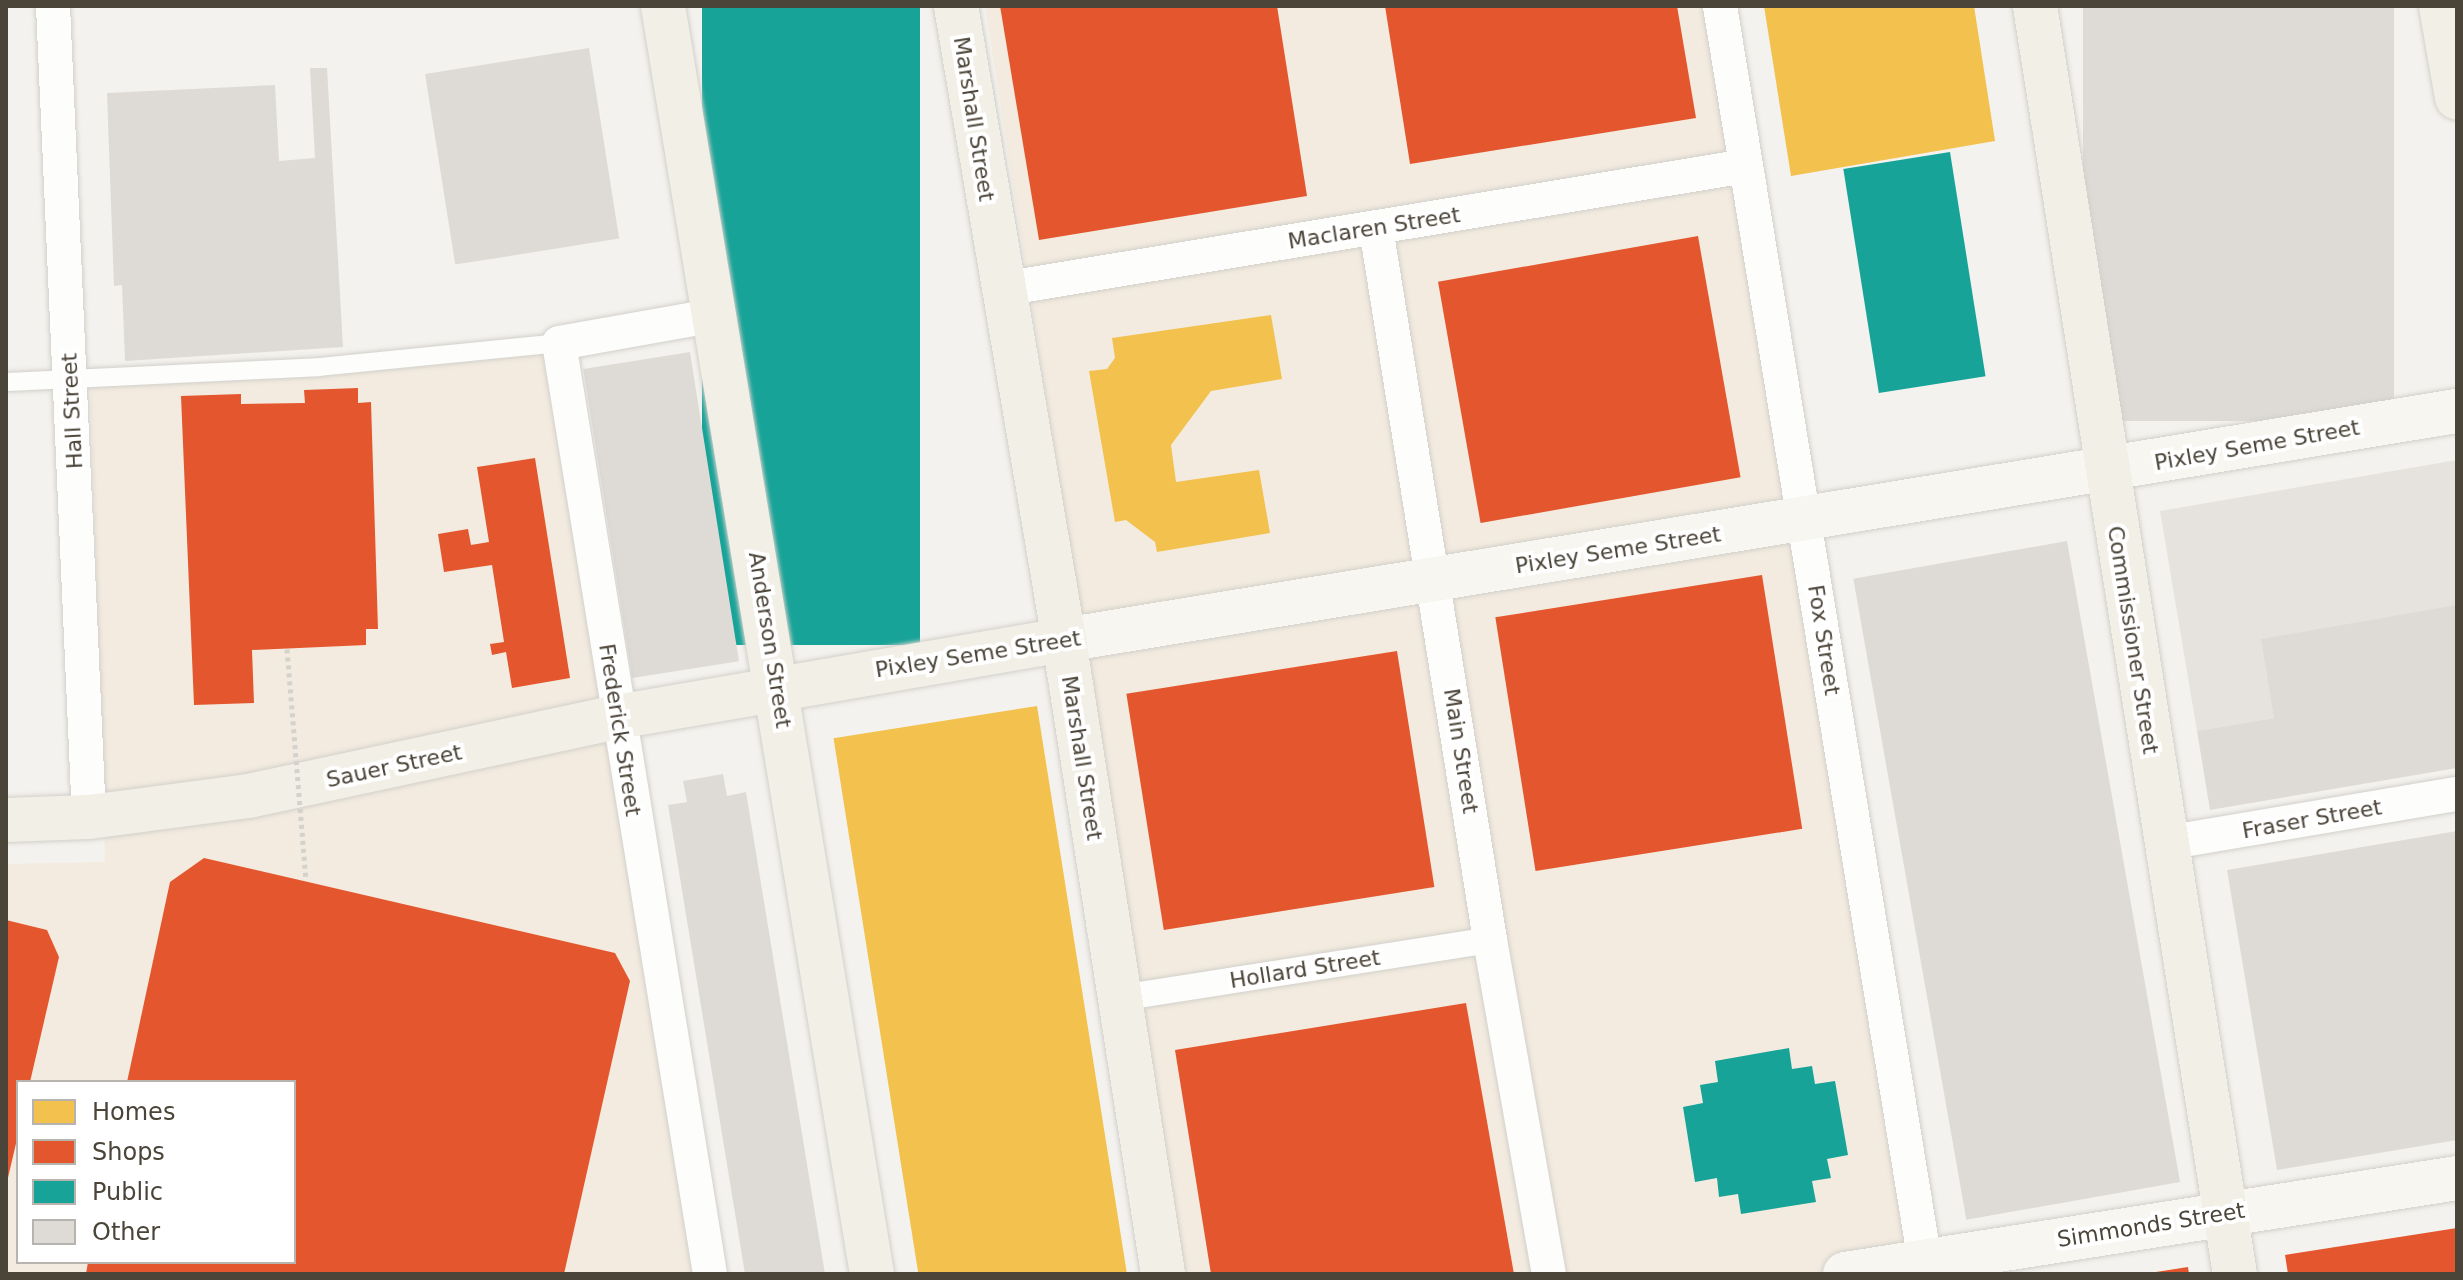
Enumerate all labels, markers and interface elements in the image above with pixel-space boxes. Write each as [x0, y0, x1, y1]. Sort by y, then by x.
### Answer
street label: Marshall Street [948, 35, 1000, 203]
street label: Maclaren Street [1286, 201, 1462, 255]
street label: Hall Street [56, 352, 88, 470]
street label: Pixley Seme Street [2152, 414, 2362, 476]
street label: Pixley Seme Street [1513, 521, 1723, 579]
street label: Commissioner Street [2102, 524, 2164, 756]
street label: Anderson Street [743, 550, 797, 730]
street label: Fox Street [1802, 583, 1846, 697]
street label: Pixley Seme Street [873, 625, 1083, 683]
street label: Frederick Street [593, 642, 647, 818]
street label: Marshall Street [1056, 674, 1108, 842]
street label: Main Street [1438, 687, 1484, 815]
street label: Sauer Street [324, 739, 464, 793]
street label: Fraser Street [2240, 794, 2384, 844]
street label: Hollard Street [1228, 944, 1382, 994]
legend [16, 1080, 296, 1264]
text: Homes [92, 1098, 175, 1126]
text: Shops [92, 1138, 165, 1166]
text: Public [92, 1178, 163, 1206]
street label: Simmonds Street [2055, 1197, 2247, 1253]
text: Other [92, 1218, 160, 1246]

